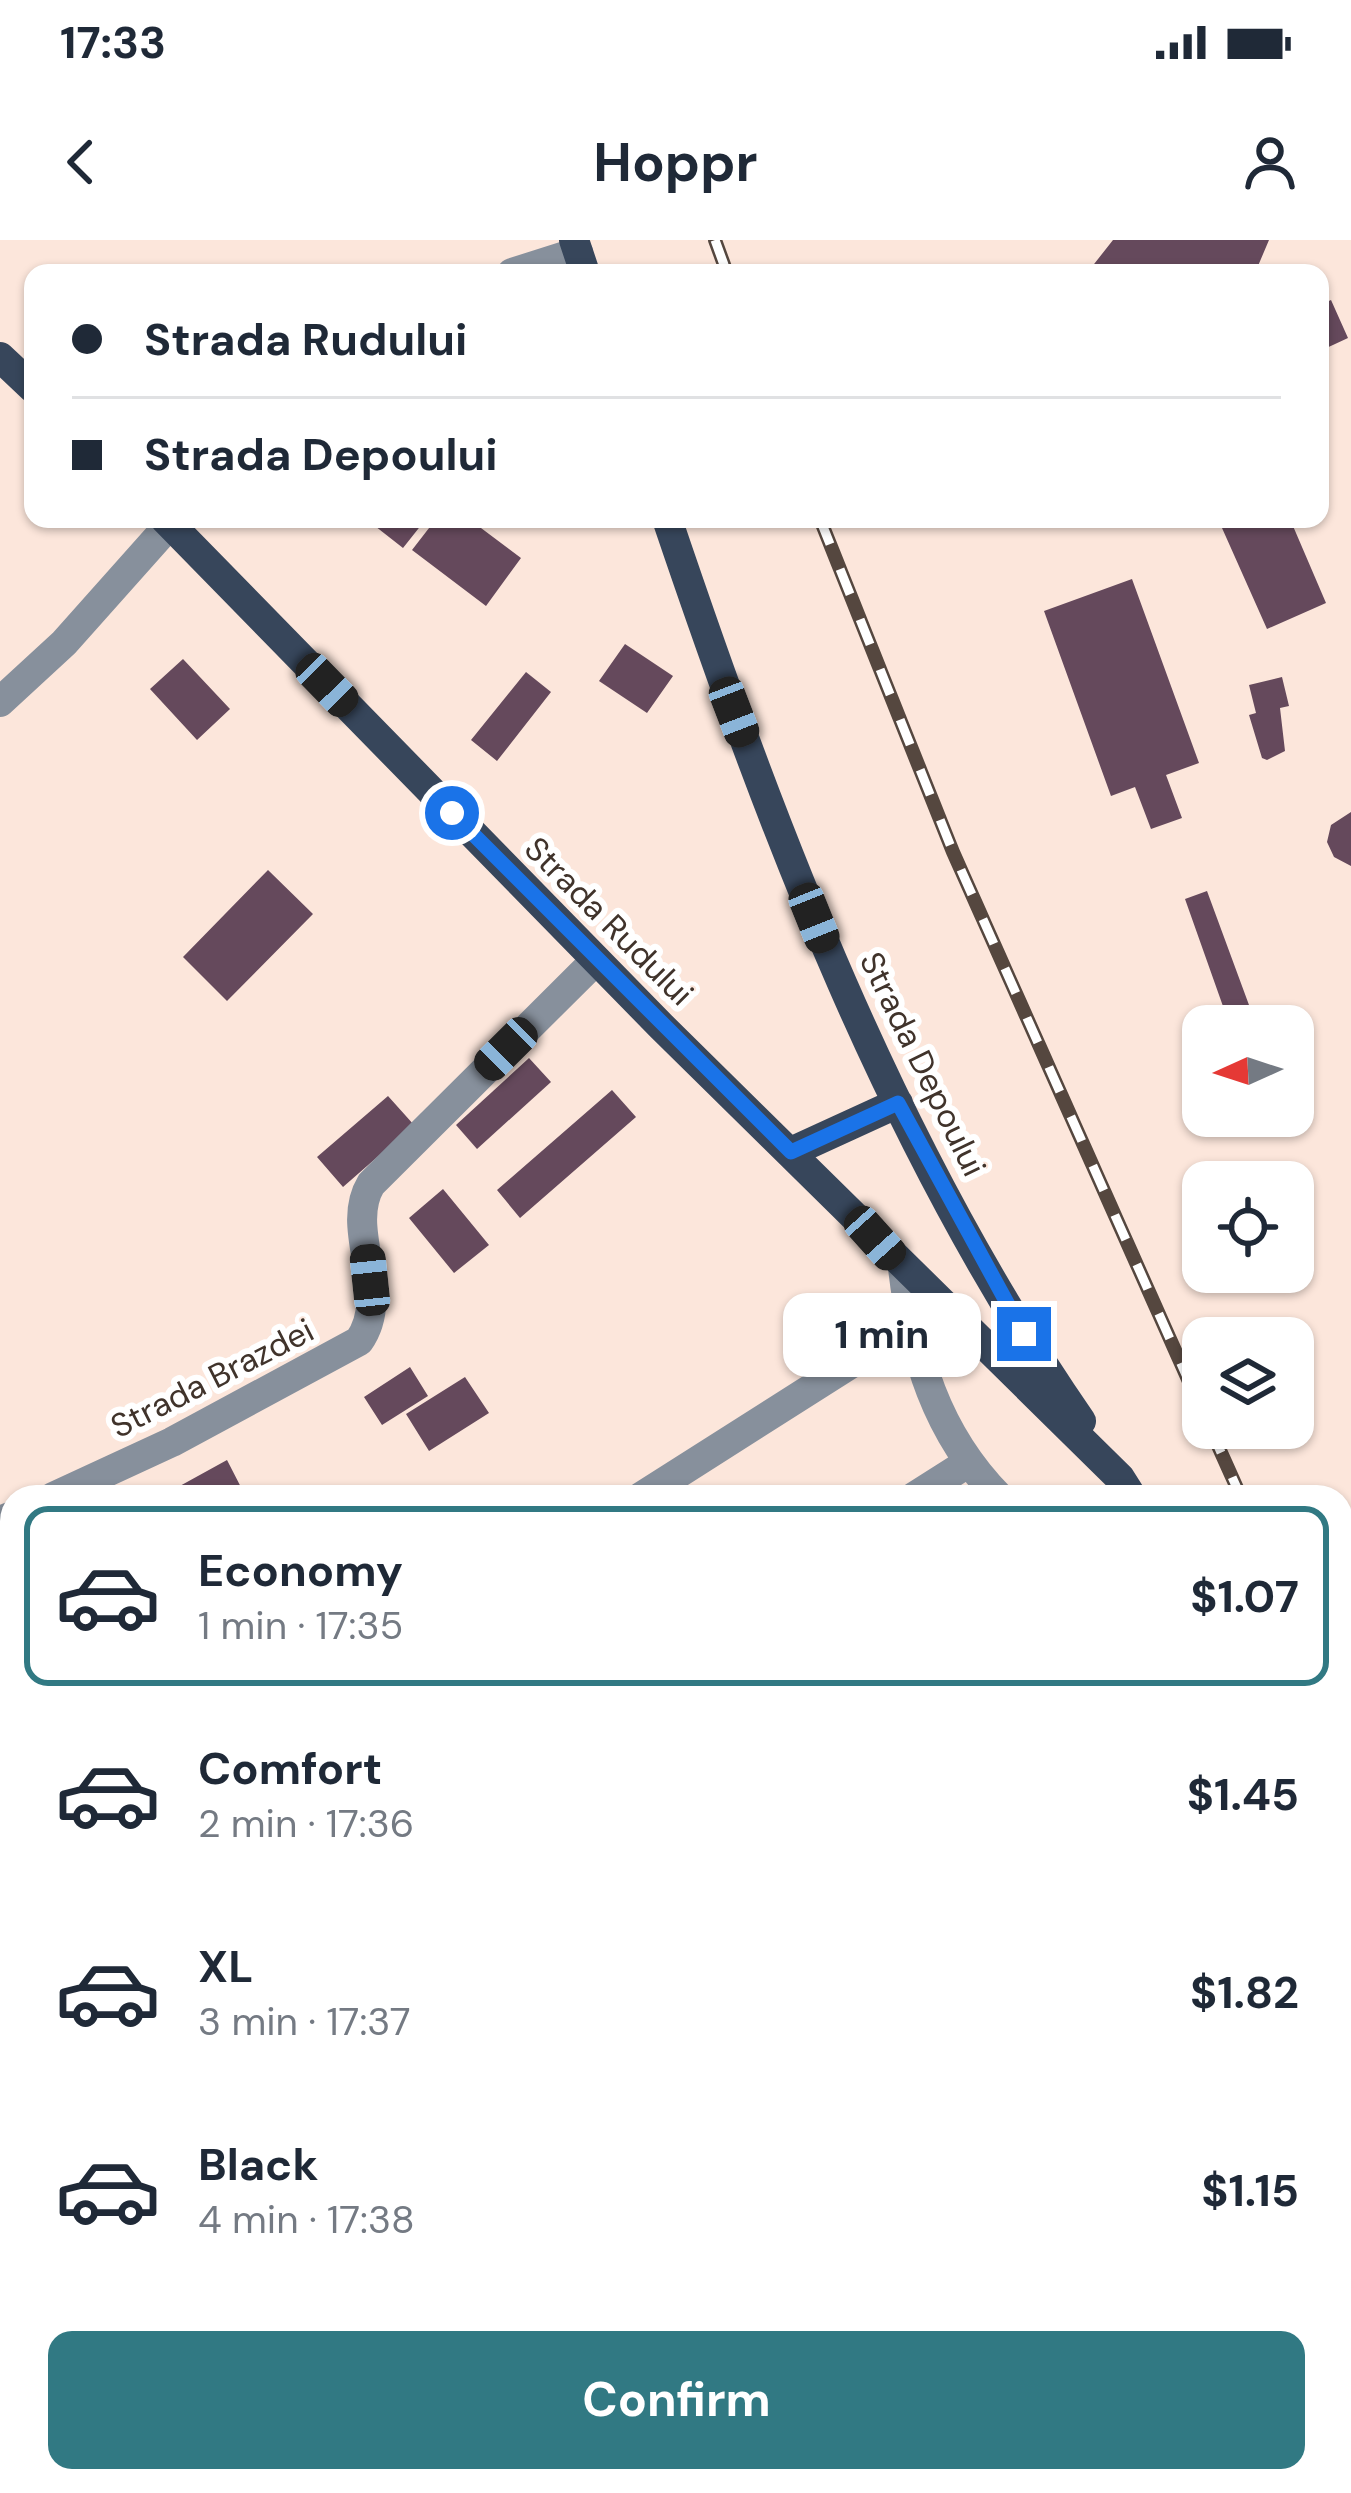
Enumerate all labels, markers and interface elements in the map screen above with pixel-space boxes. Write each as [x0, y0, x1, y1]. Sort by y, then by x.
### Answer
text: 17:33 [60, 13, 166, 72]
text: Hoppr [593, 127, 758, 198]
icon: back [48, 129, 114, 195]
icon: person [1237, 129, 1303, 195]
text: Strada Rudului [144, 310, 467, 369]
text: Strada Depoului [144, 425, 497, 484]
car [289, 647, 365, 723]
car [704, 672, 764, 752]
route start [425, 786, 479, 840]
street label: Strada Rudului [515, 827, 703, 1015]
car [784, 878, 844, 958]
street label: Strada Depoului [850, 945, 996, 1183]
north arrow [1182, 1005, 1314, 1137]
map controls [1182, 1005, 1314, 1449]
car [468, 1011, 544, 1087]
button: locate [1182, 1161, 1314, 1293]
car [838, 1199, 912, 1277]
car [348, 1242, 392, 1318]
callout: 1 min [784, 1292, 982, 1376]
route end [997, 1307, 1051, 1361]
street label: Strada Brazdei [103, 1308, 321, 1448]
text: 1 min [835, 1309, 929, 1360]
button: layers [1182, 1317, 1314, 1449]
text: Economy [198, 1541, 403, 1600]
icon: car [54, 1542, 162, 1650]
text: $1.07 [1190, 1567, 1299, 1626]
text: 1 min · 17:35 [198, 1600, 403, 1651]
text: Comfort [198, 1739, 382, 1798]
icon: car [54, 1740, 162, 1848]
text: $1.45 [1187, 1765, 1299, 1824]
text: 2 min · 17:36 [198, 1798, 414, 1849]
text: XL [198, 1937, 253, 1996]
icon: car [54, 1938, 162, 2046]
text: $1.82 [1190, 1963, 1299, 2022]
text: 3 min · 17:37 [198, 1996, 410, 2047]
text: Black [198, 2135, 318, 2194]
icon: car [54, 2136, 162, 2244]
text: $1.15 [1201, 2161, 1299, 2220]
text: 4 min · 17:38 [198, 2194, 415, 2245]
button: Confirm [48, 2331, 1305, 2469]

